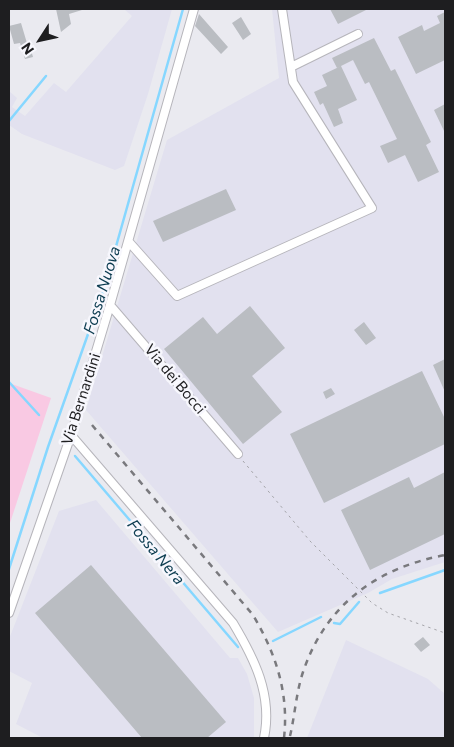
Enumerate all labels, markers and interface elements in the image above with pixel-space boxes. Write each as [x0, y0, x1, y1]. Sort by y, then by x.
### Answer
north arrow [15, 15, 65, 65]
text: N [17, 40, 37, 58]
water label: Fossa Nuova [80, 244, 124, 336]
street label: Via dei Bocci [141, 340, 209, 418]
street label: Via Bernardini [58, 351, 104, 447]
water label: Fossa Nera [123, 515, 189, 589]

